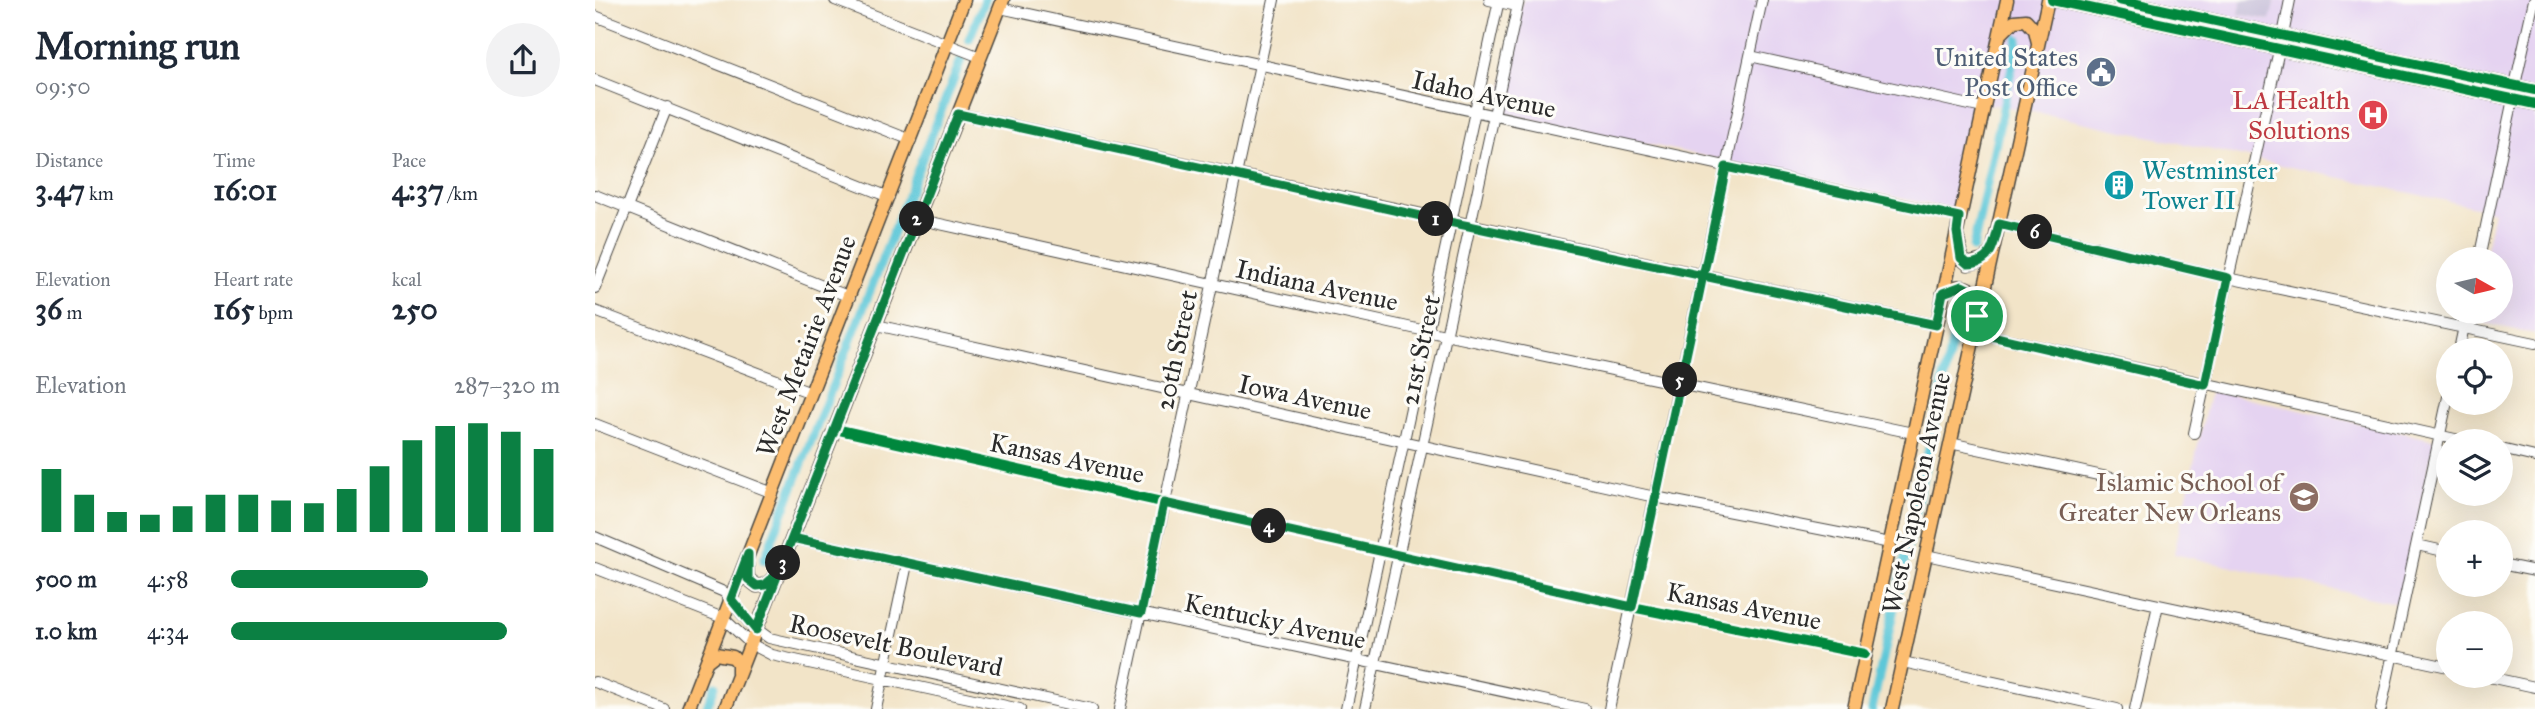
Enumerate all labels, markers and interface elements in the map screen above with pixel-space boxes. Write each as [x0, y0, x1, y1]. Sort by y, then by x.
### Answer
text: Morning run [35, 23, 240, 69]
button: share [486, 23, 560, 97]
place label: United States Post Office [1934, 41, 2078, 103]
public building icon: United States Post Office [2084, 55, 2118, 89]
street label: Idaho Avenue [1409, 63, 1559, 125]
text: 09:50 [35, 72, 91, 100]
place label: LA Health Solutions [2232, 84, 2351, 146]
hospital icon: LA Health Solutions [2356, 98, 2390, 132]
text: Distance [35, 149, 103, 172]
text: Time [213, 149, 255, 172]
text: Pace [392, 149, 426, 172]
place label: Westminster Tower II [2142, 154, 2278, 216]
building icon: Westminster Tower II [2102, 168, 2136, 202]
text: 3.47 [35, 172, 85, 208]
text: 16:01 [213, 172, 277, 208]
text: 4:37 [392, 172, 444, 208]
text: km [85, 182, 114, 205]
text: /km [444, 182, 478, 205]
pin: 2 [899, 202, 935, 236]
pin: 1 [1419, 202, 1453, 236]
text: 2 [912, 207, 921, 230]
text: 1 [1432, 207, 1439, 230]
pin: 6 [2017, 215, 2053, 250]
text: 6 [2030, 220, 2039, 243]
street label: West Metairie Avenue [749, 231, 863, 461]
north arrow [2436, 247, 2513, 324]
map controls [2436, 247, 2513, 688]
street label: Indiana Avenue [1233, 252, 1401, 318]
text: Elevation [35, 268, 110, 291]
text: Heart rate [213, 268, 293, 291]
text: kcal [392, 268, 422, 291]
pin [1947, 286, 2007, 346]
street label: 20th Street [1148, 287, 1204, 413]
text: 36 [35, 291, 62, 327]
text: 165 [213, 291, 254, 327]
text: 250 [392, 291, 438, 327]
street label: 21st Street [1393, 292, 1447, 408]
icon: arrive [1958, 297, 1996, 335]
text: m [62, 301, 82, 324]
text: bpm [254, 301, 293, 324]
button: locate [2436, 338, 2513, 415]
pin: 5 [1663, 362, 1697, 398]
street label: Iowa Avenue [1235, 367, 1375, 427]
text: 5 [1675, 368, 1684, 391]
street label: West Napoleon Avenue [1875, 369, 1957, 617]
text: Elevation [35, 371, 126, 399]
text: 287–320 m [454, 371, 560, 399]
street label: Kansas Avenue [987, 426, 1147, 490]
button: layers [2436, 429, 2513, 506]
place label: Islamic School of Greater New Orleans [2058, 466, 2285, 528]
school or university icon: Islamic School of Greater New Orleans [2287, 480, 2321, 514]
pin: 4 [1251, 508, 1287, 544]
text: 4 [1263, 514, 1274, 537]
button: + [2436, 520, 2513, 597]
pin: 3 [765, 546, 801, 580]
text: 3 [779, 551, 786, 574]
text: 500 m [35, 565, 97, 593]
text: 4:58 [147, 565, 189, 593]
street label: Kansas Avenue [1664, 575, 1824, 637]
street label: Kentucky Avenue [1181, 586, 1369, 656]
street label: Roosevelt Boulevard [786, 607, 1006, 683]
button: − [2436, 611, 2513, 688]
text: 1.0 km [35, 617, 97, 645]
text: 4:34 [147, 617, 188, 645]

